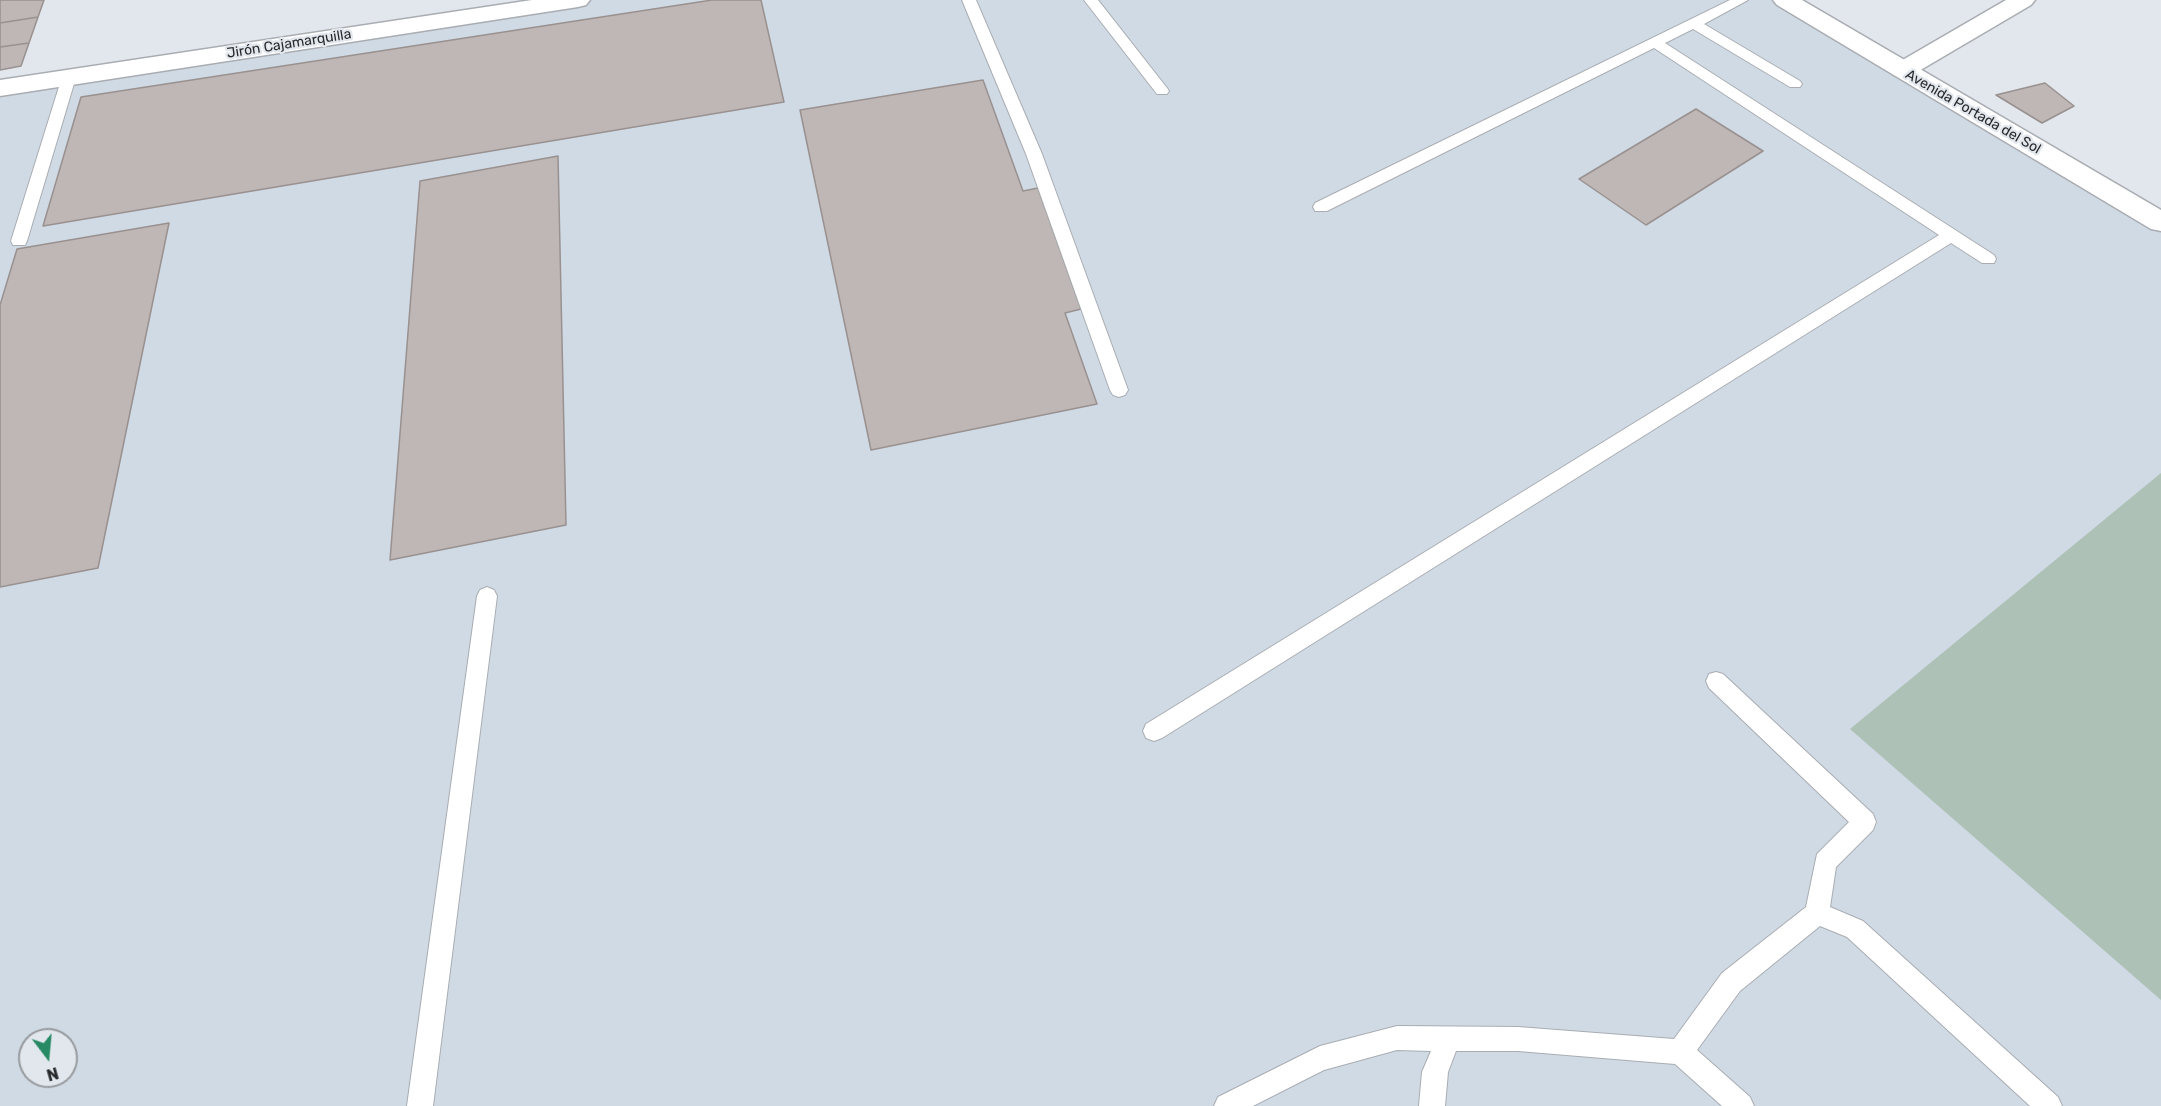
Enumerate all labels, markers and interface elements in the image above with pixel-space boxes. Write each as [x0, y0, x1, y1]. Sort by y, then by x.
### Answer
street label: Jirón Cajamarquilla [226, 26, 352, 62]
street label: Avenida Portada del Sol [1902, 66, 2044, 158]
north arrow [18, 1028, 78, 1088]
text: N [44, 1063, 61, 1085]

